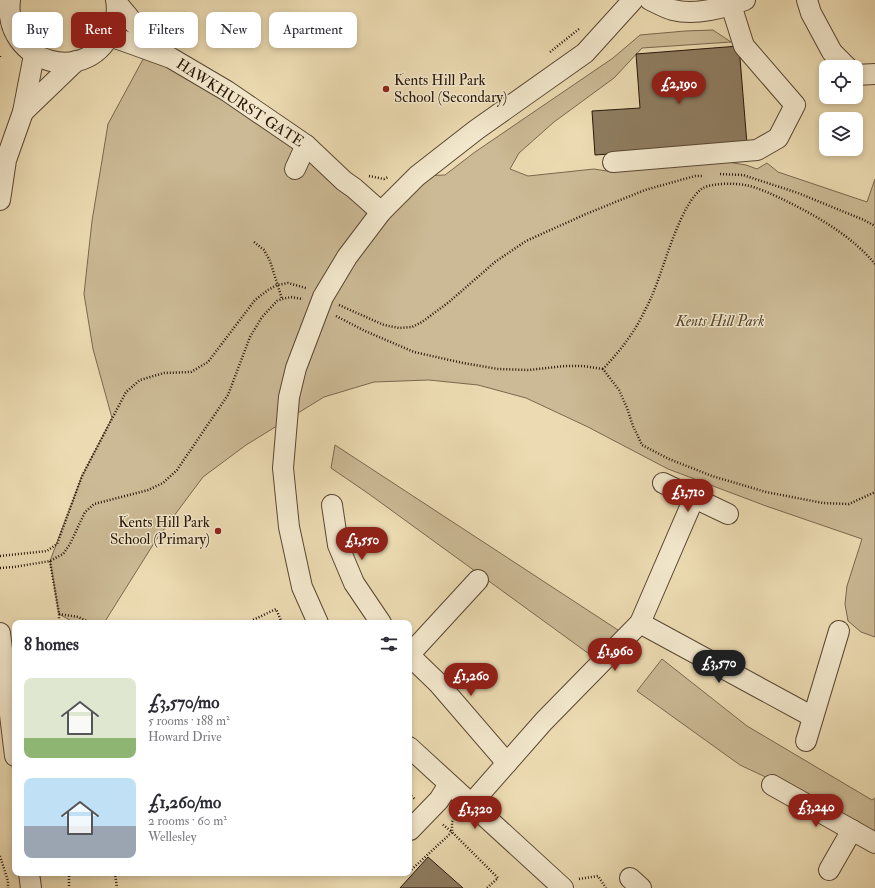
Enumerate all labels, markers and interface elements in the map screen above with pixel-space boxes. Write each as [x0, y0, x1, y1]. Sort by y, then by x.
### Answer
chip: Buy [12, 12, 63, 48]
chip: Rent [71, 12, 126, 48]
chip: Filters [134, 12, 198, 48]
chip: New [206, 12, 261, 48]
chip: Apartment [269, 12, 357, 48]
street label: HAWKHURST GATE [173, 55, 308, 152]
map controls [819, 60, 863, 156]
button: locate [819, 60, 863, 104]
place label: Kents Hill Park School (Secondary) [394, 71, 507, 107]
pin: £2,190 [646, 71, 712, 105]
text: £2,190 [661, 76, 697, 92]
marker: Kents Hill Park School (Secondary) [381, 84, 391, 94]
button: layers [819, 112, 863, 156]
park label: Kents Hill Park [674, 312, 765, 331]
pin: £1,710 [655, 479, 721, 513]
text: £1,710 [671, 484, 705, 500]
place label: Kents Hill Park School (Primary) [110, 513, 210, 549]
marker: Kents Hill Park School (Primary) [213, 526, 223, 536]
pin: £1,550 [329, 527, 395, 561]
text: £1,550 [345, 532, 379, 548]
icon: filters [378, 633, 400, 655]
text: 8 homes [24, 634, 79, 655]
pin: £1,960 [582, 638, 648, 672]
text: £1,960 [597, 643, 633, 659]
pin: £3,570 [686, 650, 752, 684]
text: £3,570 [702, 655, 736, 671]
pin: £1,260 [438, 663, 504, 697]
text: £1,260 [453, 668, 489, 684]
text: £3,570/mo [148, 692, 219, 713]
icon: home [56, 694, 104, 742]
text: 5 rooms · 188 m² [148, 713, 230, 729]
text: Howard Drive [148, 729, 222, 745]
text: £1,260/mo [148, 792, 221, 813]
icon: home [56, 794, 104, 842]
pin: £3,240 [783, 794, 849, 828]
pin: £1,320 [442, 796, 508, 830]
text: £3,240 [797, 799, 835, 815]
text: £1,320 [458, 801, 492, 817]
text: 2 rooms · 60 m² [148, 813, 227, 829]
text: Wellesley [148, 829, 196, 845]

